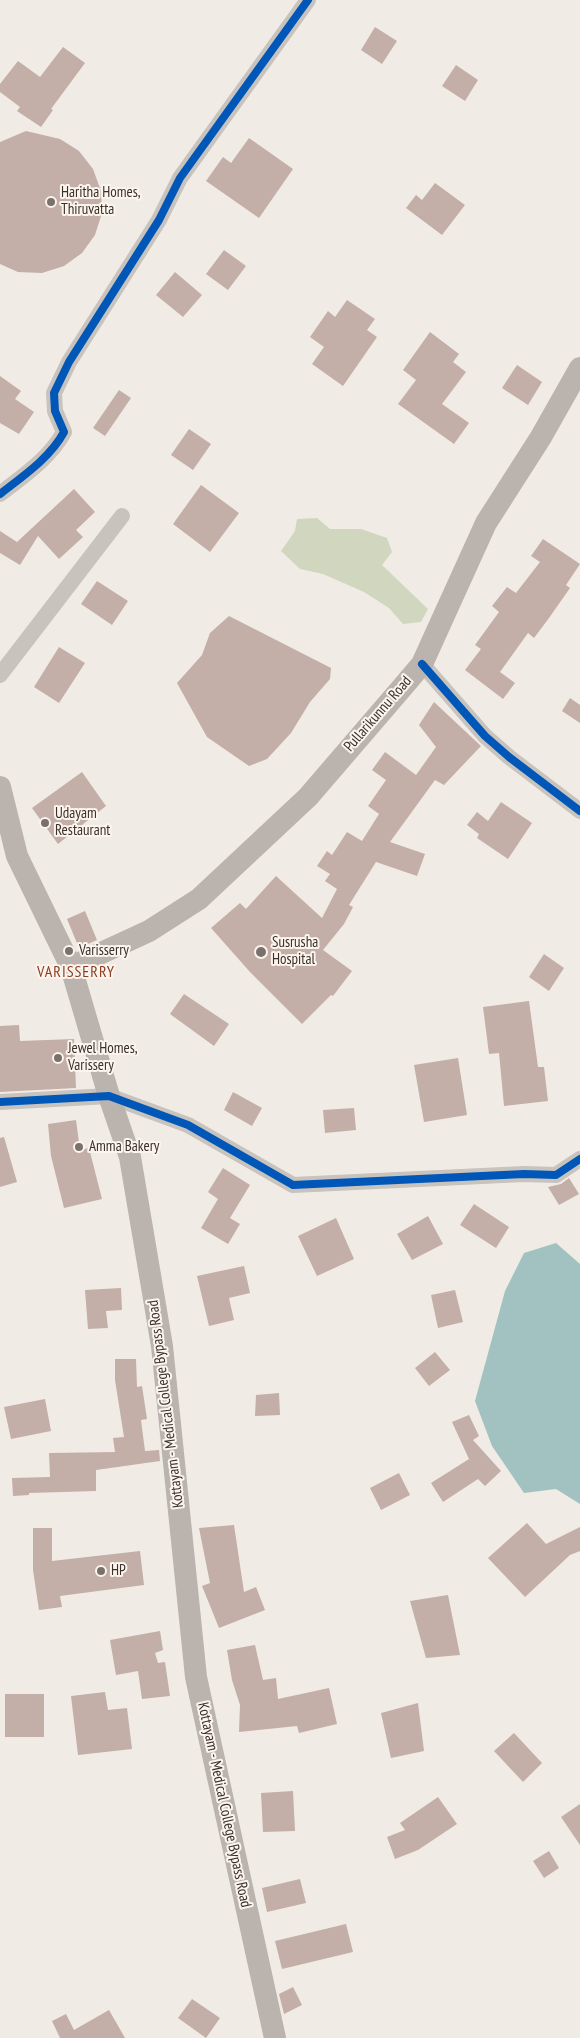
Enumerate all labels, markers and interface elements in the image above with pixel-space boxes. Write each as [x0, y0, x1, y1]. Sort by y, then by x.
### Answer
place label: Haritha Homes, Thiruvatta [61, 184, 141, 219]
marker: Haritha Homes, Thiruvatta [45, 196, 57, 208]
street label: Pullarikunnu Road [340, 673, 416, 755]
place label: Udayam Restaurant [55, 805, 110, 840]
marker: Udayam Restaurant [39, 817, 51, 829]
place label: Susrusha Hospital [272, 934, 318, 969]
place label: Varisserry [79, 942, 129, 960]
marker: Varisserry [63, 945, 75, 957]
marker: Susrusha Hospital [254, 945, 268, 959]
district label: VARISSERRY [36, 962, 116, 982]
place label: Jewel Homes, Varissery [68, 1040, 138, 1075]
marker: Jewel Homes, Varissery [52, 1052, 64, 1064]
place label: Amma Bakery [89, 1138, 159, 1156]
marker: Amma Bakery [73, 1141, 85, 1153]
street label: Kottayam - Medical College Bypass Road [144, 1299, 188, 1509]
place label: HP [111, 1562, 126, 1580]
marker: HP [95, 1565, 107, 1577]
street label: Kottayam - Medical College Bypass Road [193, 1701, 255, 1909]

